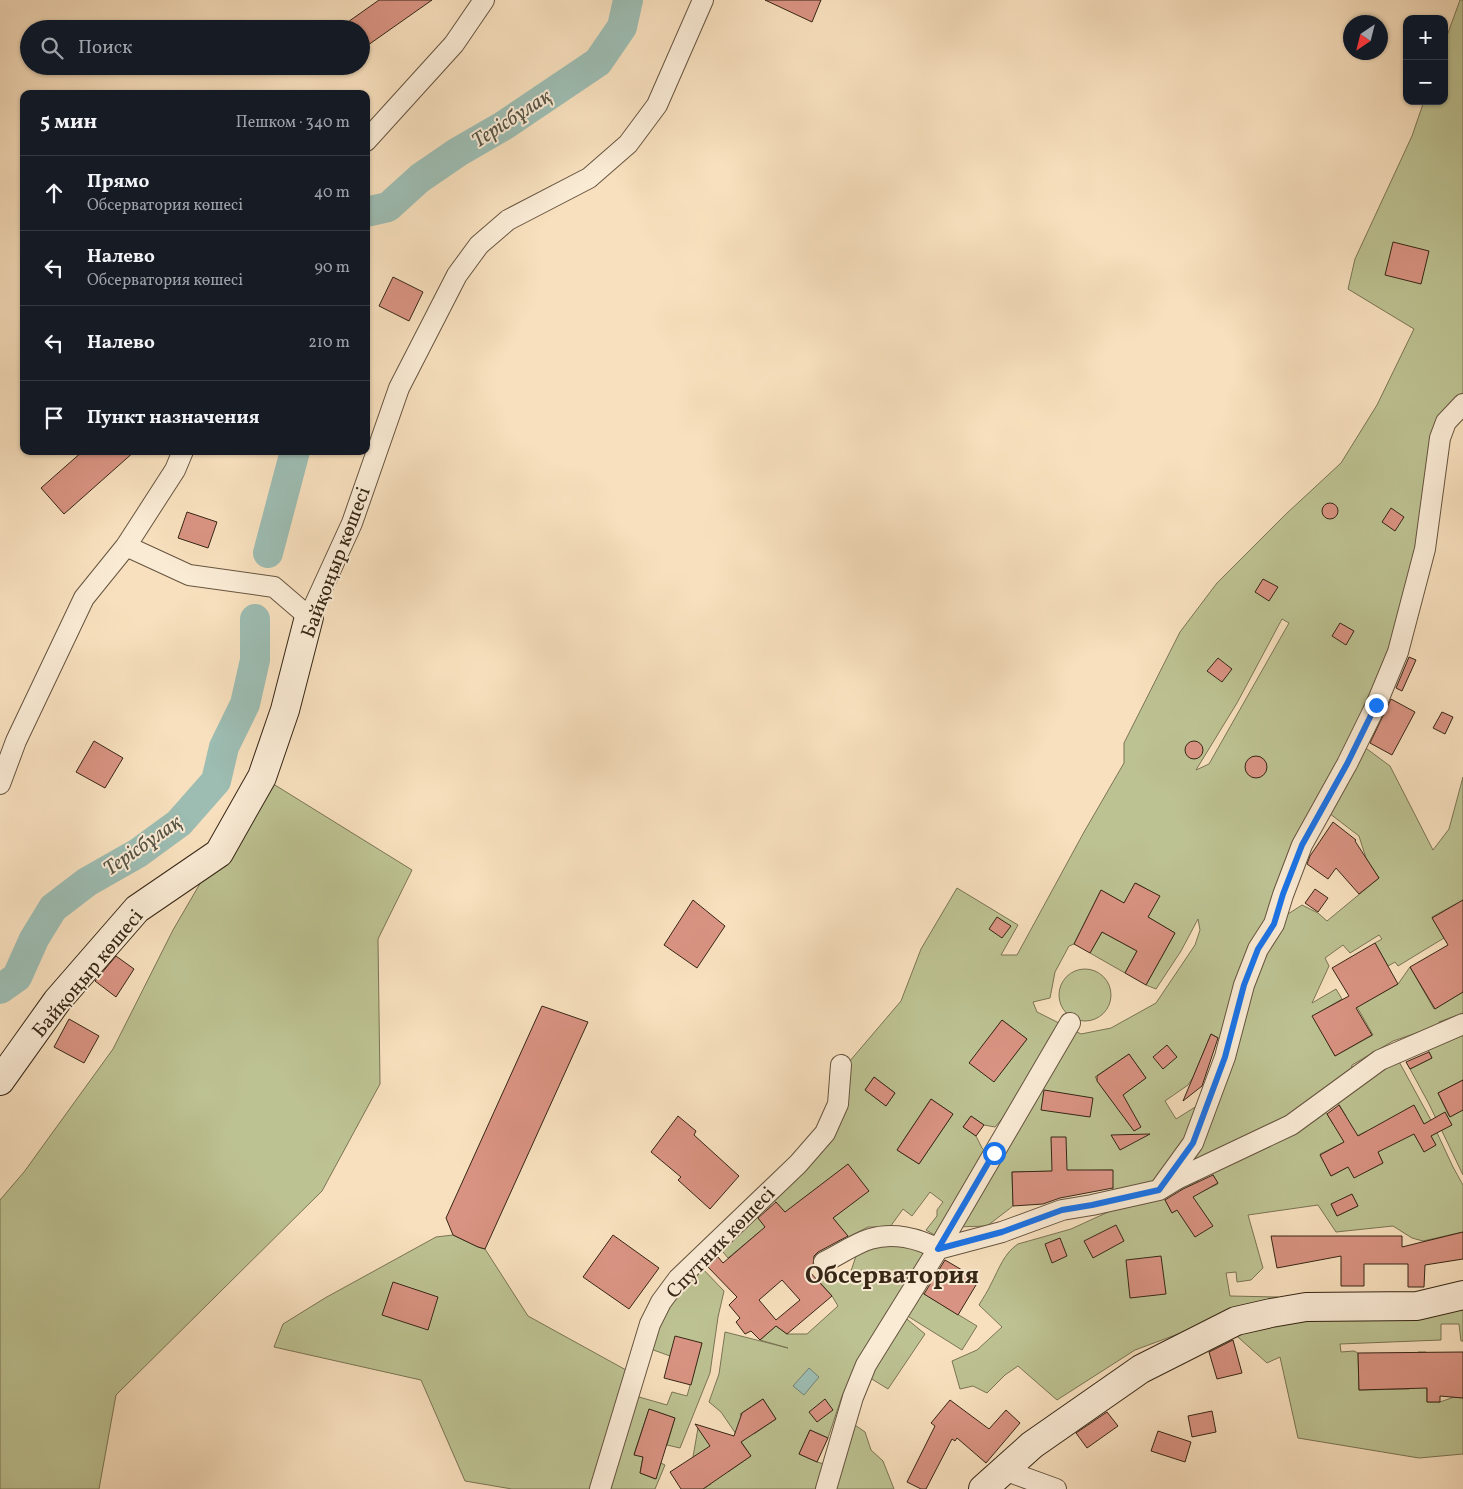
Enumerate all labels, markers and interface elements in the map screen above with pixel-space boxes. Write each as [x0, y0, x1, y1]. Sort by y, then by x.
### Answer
north arrow [1343, 15, 1388, 60]
map controls [1403, 15, 1448, 105]
button: + [1403, 15, 1448, 60]
search box [20, 20, 370, 75]
icon: search [38, 34, 66, 62]
text: Поиск [78, 35, 132, 61]
button: − [1403, 60, 1448, 105]
water label: Терісбұлақ [467, 82, 558, 156]
text: 5 мин [40, 108, 97, 137]
text: Пешком · 340 m [236, 112, 350, 134]
text: Прямо [87, 169, 149, 195]
icon: ahead [40, 179, 68, 207]
text: 40 m [314, 182, 350, 204]
text: Обсерватория көшесі [87, 195, 243, 217]
text: Налево [87, 244, 155, 270]
icon: left [40, 254, 68, 282]
text: 90 m [314, 257, 350, 279]
text: Обсерватория көшесі [87, 270, 243, 292]
icon: left [40, 329, 68, 357]
text: Налево [87, 330, 155, 356]
text: 210 m [308, 332, 350, 354]
icon: arrive [40, 404, 68, 432]
text: Пункт назначения [87, 405, 260, 431]
street label: Байқоңыр көшесі [295, 483, 379, 642]
route end [1365, 694, 1388, 717]
water label: Терісбұлақ [98, 808, 189, 884]
street label: Байқоңыр көшесі [26, 904, 151, 1045]
route start [983, 1142, 1006, 1165]
street label: Спутник көшесі [660, 1181, 782, 1306]
district label: Обсерватория [805, 1259, 979, 1294]

